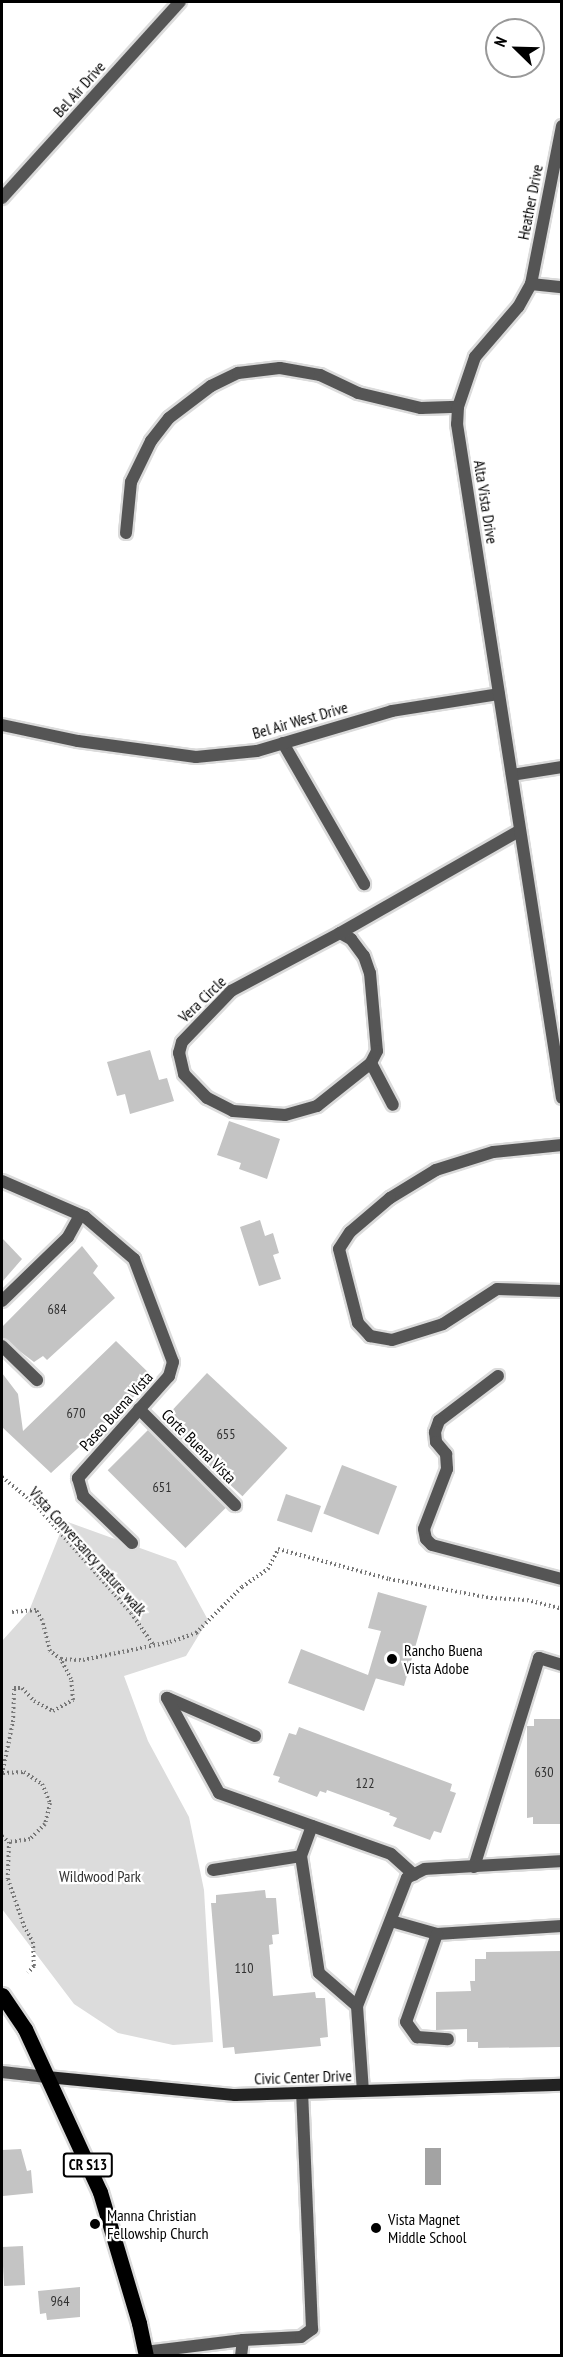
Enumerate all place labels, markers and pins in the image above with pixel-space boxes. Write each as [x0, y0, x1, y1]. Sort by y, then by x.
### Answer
place label: Rancho Buena Vista Adobe [404, 1640, 483, 1678]
marker: Rancho Buena Vista Adobe [385, 1652, 399, 1666]
place label: Manna Christian Fellowship Church [107, 2205, 209, 2243]
place label: Vista Magnet Middle School [388, 2209, 466, 2247]
marker: Manna Christian Fellowship Church [88, 2217, 102, 2231]
marker: Vista Magnet Middle School [369, 2221, 383, 2235]

